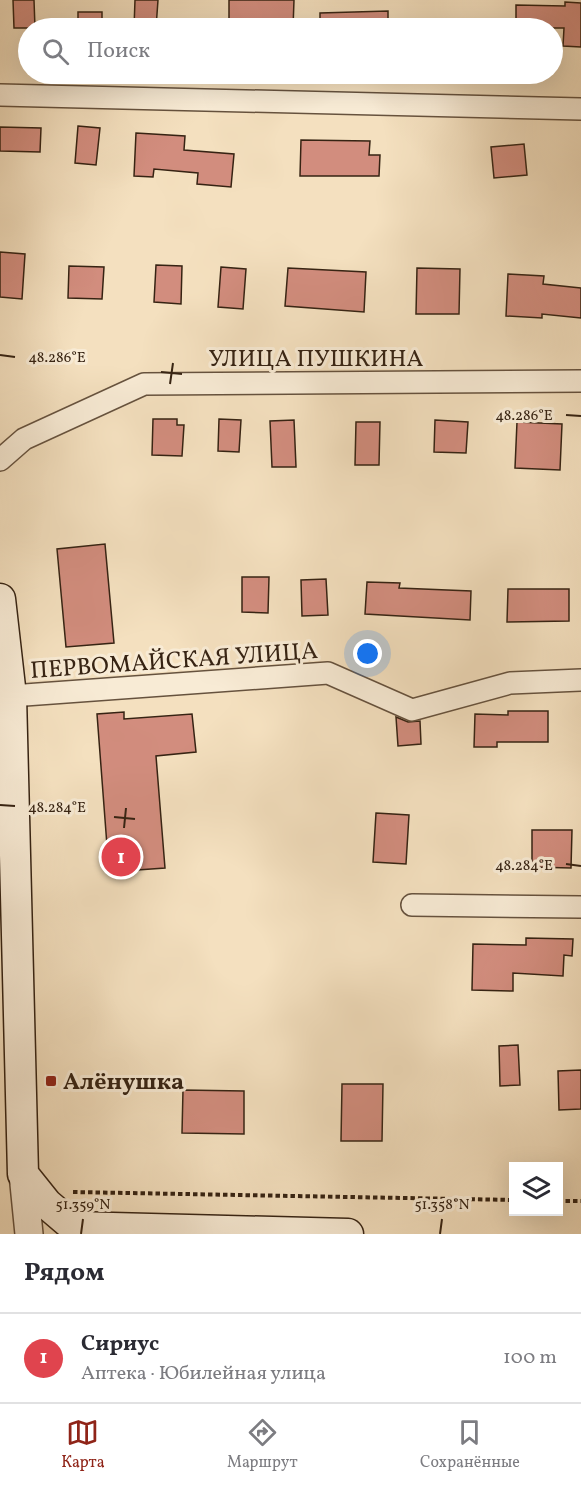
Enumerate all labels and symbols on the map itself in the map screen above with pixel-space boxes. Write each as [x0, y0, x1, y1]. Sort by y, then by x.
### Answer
street label: УЛИЦА ПУШКИНА [209, 343, 423, 377]
text: 48.286°E [28, 348, 86, 369]
text: 48.286°E [495, 406, 553, 427]
street label: ПЕРВОМАЙСКАЯ УЛИЦА [29, 635, 319, 689]
your location [353, 639, 382, 668]
text: 48.284°E [28, 798, 86, 819]
pin: 1 [102, 834, 140, 880]
text: 48.284°E [495, 856, 553, 877]
place label: Алёнушка [63, 1066, 184, 1100]
marker: Алёнушка [44, 1074, 58, 1088]
text: 51.359°N [56, 1195, 110, 1216]
text: 51.358°N [414, 1195, 470, 1216]

